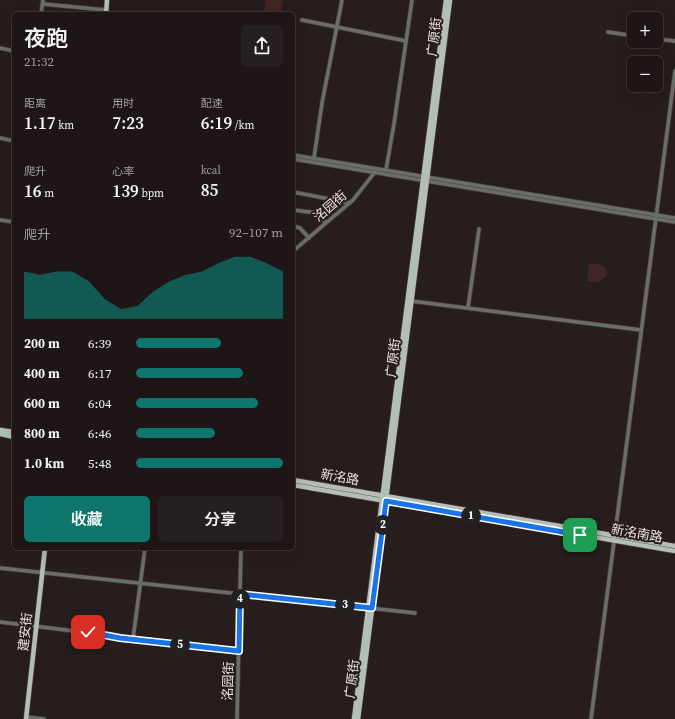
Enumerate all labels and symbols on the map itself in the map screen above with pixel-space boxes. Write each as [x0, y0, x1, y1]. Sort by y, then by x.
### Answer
street label: 广原街 [423, 17, 445, 57]
street label: 洺园街 [310, 187, 350, 225]
street label: 广原街 [382, 338, 404, 378]
street label: 新洺路 [319, 465, 361, 489]
pin: 1 [461, 506, 481, 526]
pin: 2 [373, 515, 393, 535]
pin [563, 518, 597, 552]
street label: 新洺南路 [610, 520, 664, 546]
pin: 4 [230, 589, 250, 609]
pin: 3 [335, 595, 355, 615]
street label: 建安街 [15, 612, 35, 652]
pin [71, 615, 105, 649]
pin: 5 [170, 635, 190, 655]
street label: 广原街 [341, 659, 363, 699]
street label: 洺园街 [219, 661, 237, 701]

